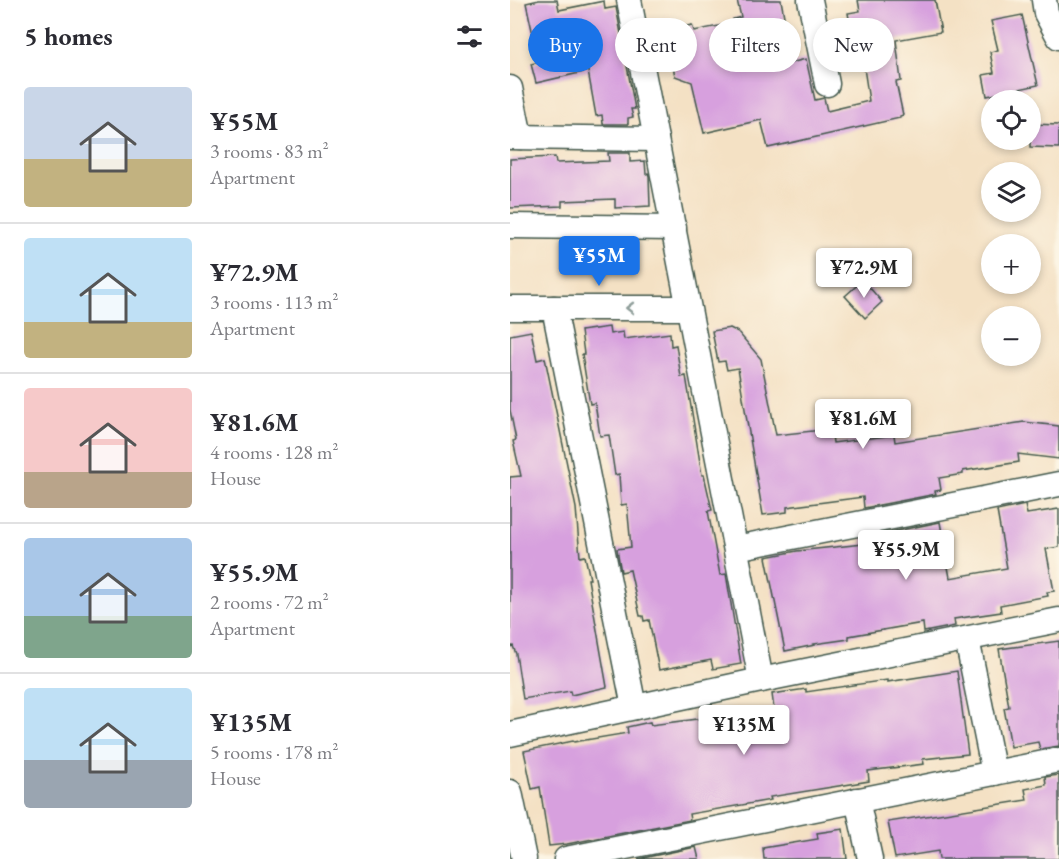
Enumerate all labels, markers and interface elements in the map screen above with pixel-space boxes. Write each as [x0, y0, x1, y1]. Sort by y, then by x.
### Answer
chip: Buy [528, 18, 603, 72]
chip: Rent [615, 18, 697, 72]
chip: Filters [709, 18, 801, 72]
chip: New [813, 18, 894, 72]
text: 5 homes [24, 19, 113, 53]
icon: filters [453, 20, 486, 53]
map controls [981, 90, 1041, 366]
button: locate [981, 90, 1041, 150]
text: ¥55M [210, 104, 278, 138]
icon: home [72, 111, 144, 183]
text: 3 rooms · 83 m² [210, 138, 329, 164]
button: layers [981, 162, 1041, 222]
text: Apartment [210, 164, 295, 190]
button: + [981, 234, 1041, 294]
pin: ¥55M [563, 236, 635, 287]
text: ¥55M [573, 242, 625, 268]
pin: ¥72.9M [815, 248, 913, 299]
text: ¥72.9M [830, 254, 898, 280]
text: ¥72.9M [210, 255, 299, 289]
icon: home [72, 262, 144, 334]
text: 3 rooms · 113 m² [210, 289, 338, 315]
one-way arrow [625, 302, 634, 314]
button: − [981, 306, 1041, 366]
text: Apartment [210, 315, 295, 341]
pin: ¥81.6M [814, 399, 912, 450]
text: ¥81.6M [210, 405, 299, 439]
text: ¥81.6M [829, 405, 897, 431]
icon: home [72, 412, 144, 484]
text: 4 rooms · 128 m² [210, 439, 338, 465]
text: House [210, 465, 261, 491]
pin: ¥55.9M [857, 530, 955, 581]
text: ¥55.9M [872, 536, 940, 562]
text: ¥55.9M [210, 555, 299, 589]
icon: home [72, 562, 144, 634]
text: 2 rooms · 72 m² [210, 589, 329, 615]
text: Apartment [210, 615, 295, 641]
text: ¥135M [210, 705, 292, 739]
pin: ¥135M [702, 705, 786, 756]
text: ¥135M [712, 711, 776, 737]
icon: home [72, 712, 144, 784]
text: 5 rooms · 178 m² [210, 739, 338, 765]
text: House [210, 765, 261, 791]

